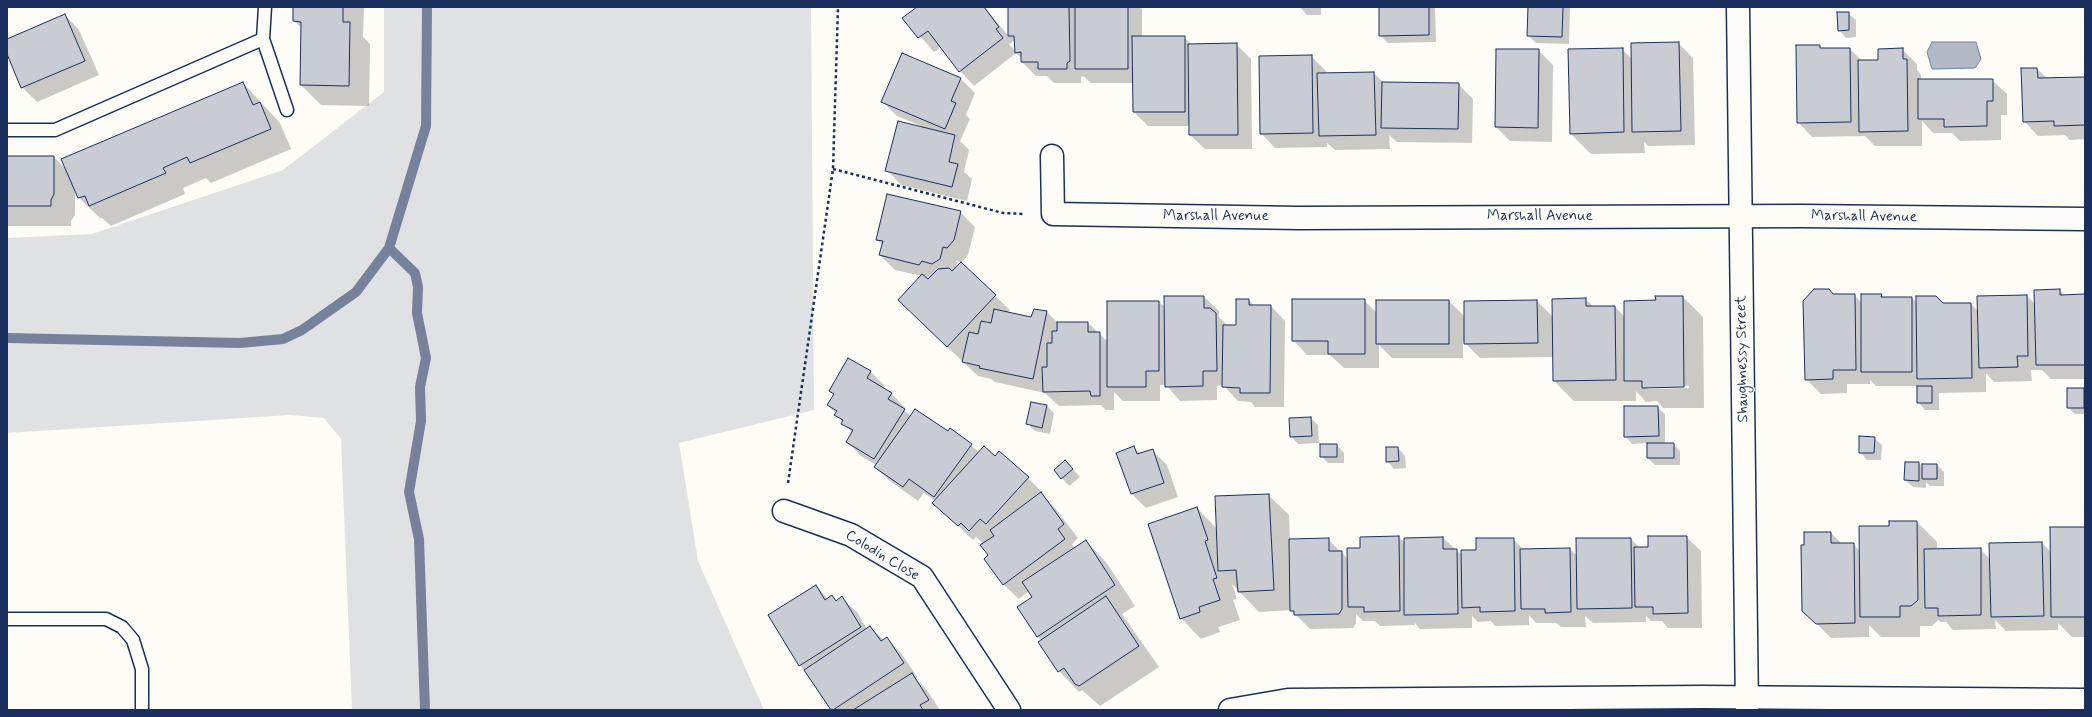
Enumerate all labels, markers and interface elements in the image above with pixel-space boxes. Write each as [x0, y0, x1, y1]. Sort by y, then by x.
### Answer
street label: Marshall Avenue [1811, 207, 1917, 227]
street label: Marshall Avenue [1163, 208, 1269, 226]
street label: Marshall Avenue [1487, 208, 1593, 226]
street label: Shaughnessy Street [1733, 295, 1753, 423]
street label: Colodin Close [842, 527, 922, 585]

